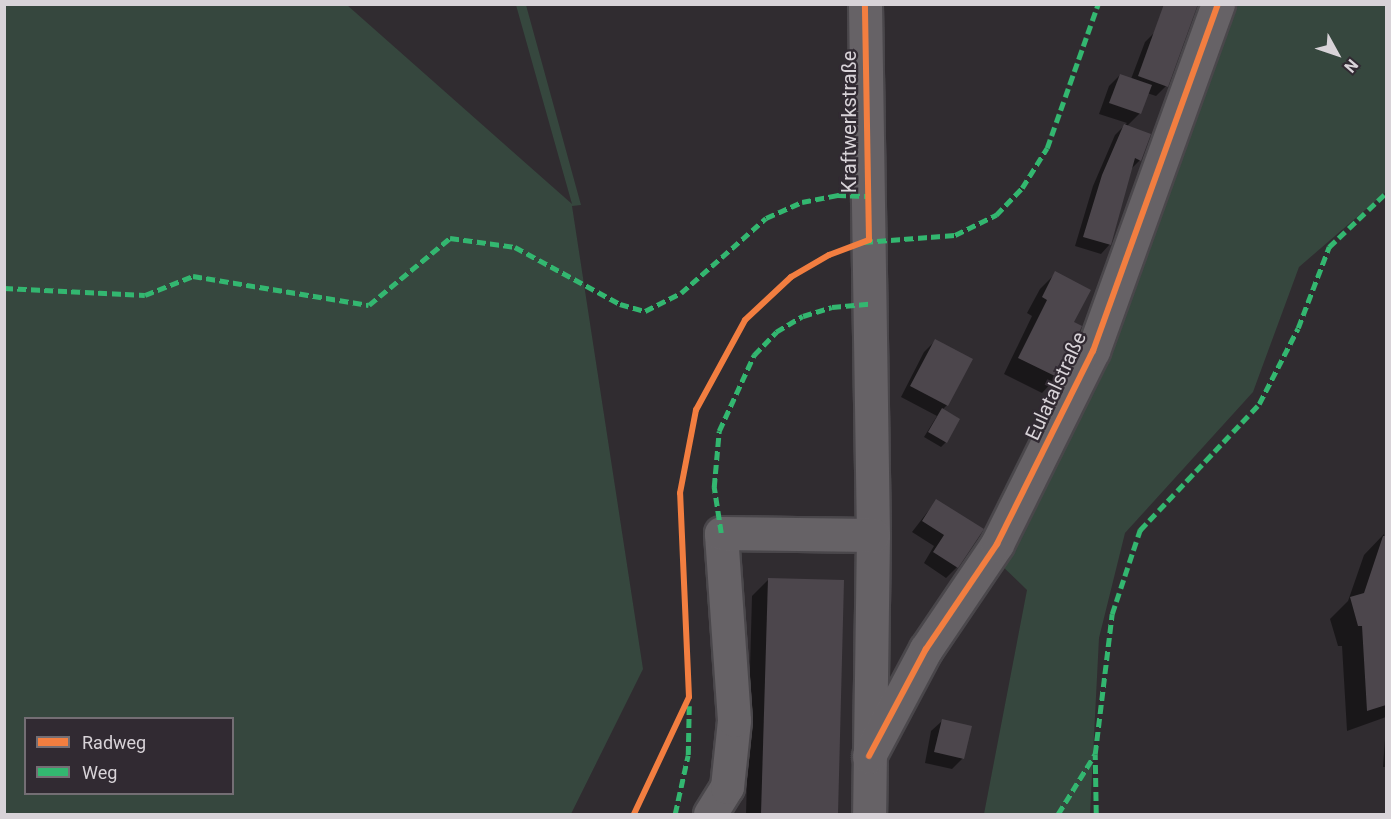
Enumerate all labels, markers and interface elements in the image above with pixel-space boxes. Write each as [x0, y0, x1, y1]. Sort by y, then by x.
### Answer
north arrow [1307, 24, 1367, 84]
street label: Kraftwerkstraße [837, 51, 861, 193]
text: N [1340, 55, 1362, 76]
street label: Eulatalstraße [1020, 328, 1092, 444]
legend [24, 717, 234, 795]
text: Radweg [82, 732, 146, 753]
text: Weg [82, 762, 117, 783]

